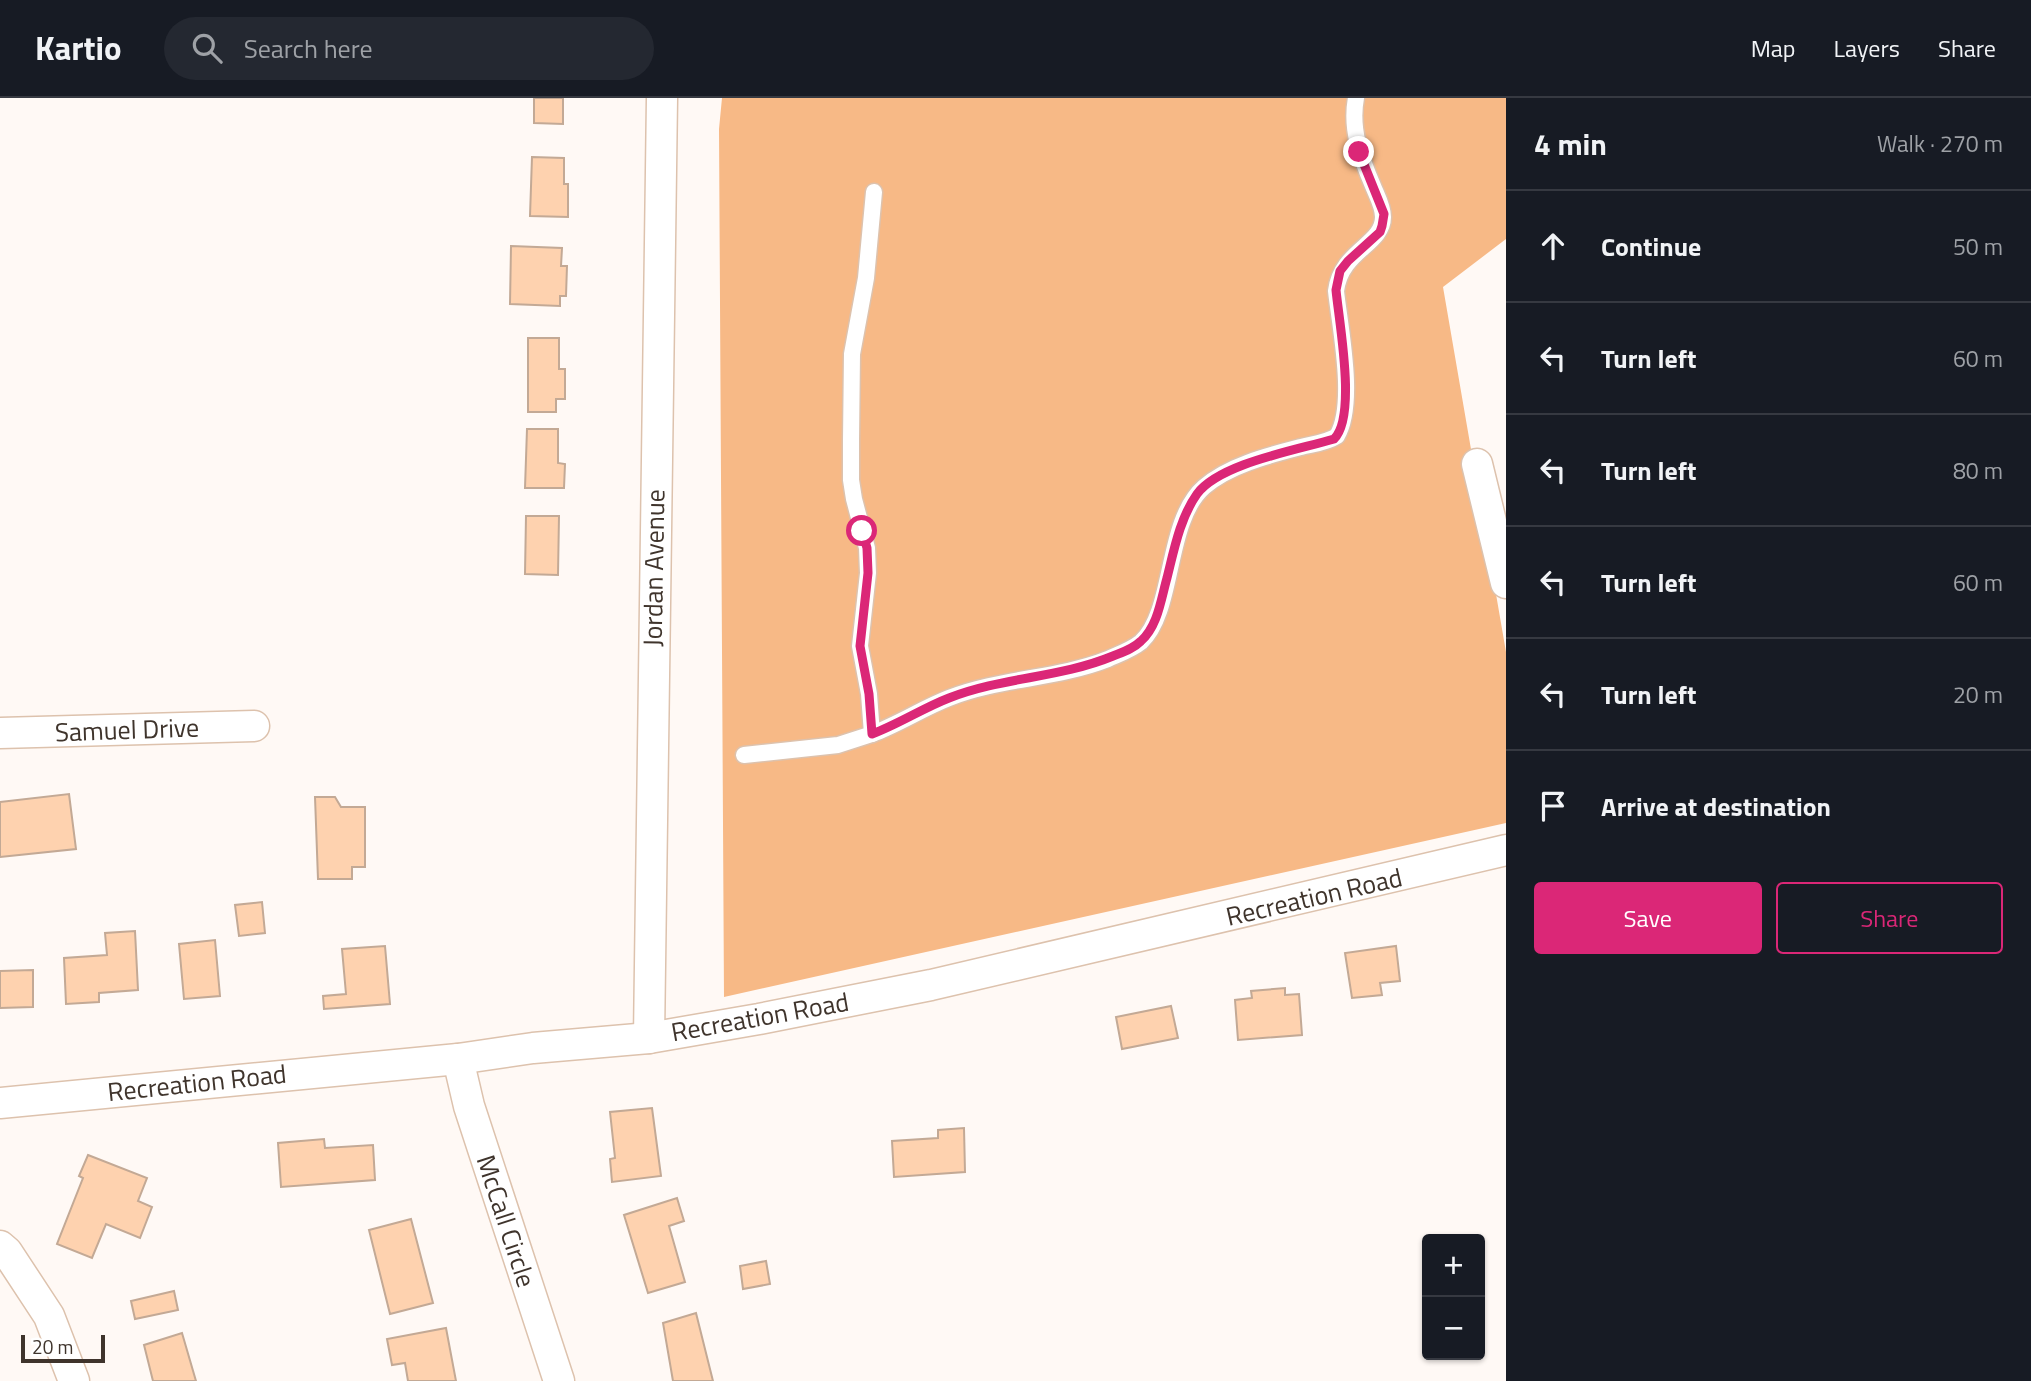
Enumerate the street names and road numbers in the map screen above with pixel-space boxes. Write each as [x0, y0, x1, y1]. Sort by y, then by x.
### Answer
street label: Jordan Avenue [633, 489, 674, 647]
street label: Samuel Drive [54, 707, 200, 752]
street label: Recreation Road [1222, 857, 1406, 936]
street label: Recreation Road [668, 982, 852, 1051]
street label: Recreation Road [106, 1054, 288, 1111]
street label: McCall Circle [467, 1150, 546, 1292]

